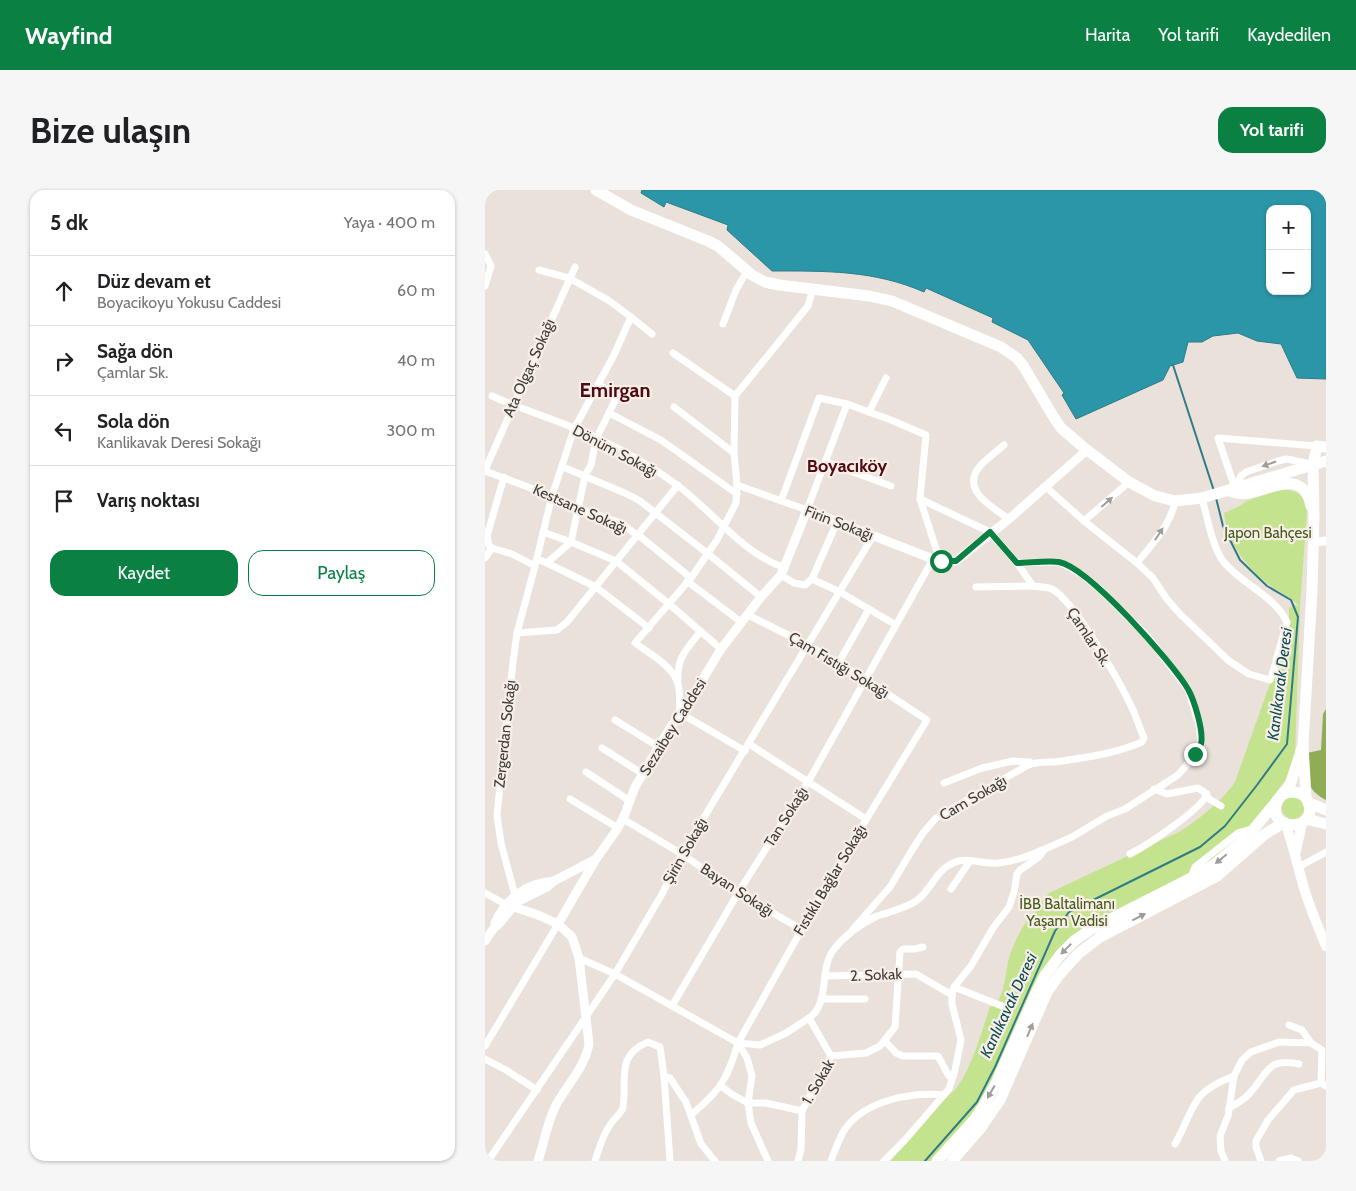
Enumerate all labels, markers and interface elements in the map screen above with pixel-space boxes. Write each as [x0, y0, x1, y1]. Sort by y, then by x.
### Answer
text: Wayfind [25, 21, 112, 50]
text: Harita [1085, 24, 1130, 46]
text: Yol tarifi [1158, 24, 1219, 46]
text: Kaydedilen [1247, 24, 1331, 46]
button: Yol tarifi [1218, 107, 1326, 153]
text: Bize ulaşın [30, 109, 191, 152]
map controls [1266, 205, 1311, 295]
button: + [1266, 205, 1311, 250]
text: 5 dk [50, 210, 88, 235]
text: Yaya · 400 m [344, 213, 435, 232]
button: − [1266, 250, 1311, 295]
text: Düz devam et [97, 270, 211, 293]
icon: ahead [50, 277, 78, 305]
text: 60 m [397, 281, 435, 300]
text: Boyacikoyu Yokusu Caddesi [97, 293, 281, 312]
street label: Ata Olgaç Sokağı [499, 316, 559, 420]
text: Sağa dön [97, 340, 173, 363]
icon: right [50, 347, 78, 375]
text: 40 m [397, 351, 435, 370]
text: Çamlar Sk. [97, 363, 168, 382]
district label: Emirgan [580, 378, 650, 402]
text: Sola dön [97, 410, 170, 433]
icon: left [50, 417, 78, 445]
text: 300 m [386, 421, 435, 440]
street label: Dönüm Sokağı [570, 421, 660, 481]
text: Kanlikavak Deresi Sokağı [97, 433, 261, 452]
district label: Boyacıköy [807, 455, 888, 477]
one-way arrow [1262, 461, 1277, 468]
street label: Kestsane Sokağı [530, 480, 630, 538]
icon: arrive [50, 487, 78, 515]
text: Varış noktası [97, 489, 200, 512]
one-way arrow [1100, 496, 1113, 507]
street label: Firin Sokağı [802, 502, 876, 544]
park label: Japon Bahçesi [1223, 524, 1312, 542]
one-way arrow [1155, 527, 1164, 540]
button: Kaydet [50, 550, 238, 596]
button: Paylaş [248, 550, 435, 596]
route start [930, 550, 953, 573]
street label: Çamlar Sk. [1063, 604, 1115, 670]
water label: Kanlıkavak Deresi [1263, 626, 1296, 742]
street label: Çam Fıstığı Sokağı [786, 628, 892, 702]
street label: Sezaibey Caddesi [636, 675, 710, 779]
street label: Zergerdan Sokağı [490, 679, 520, 789]
route end [1184, 743, 1207, 766]
street label: Cam Sokağı [936, 772, 1010, 824]
street label: Tan Sokağı [760, 784, 812, 850]
street label: Şirin Sokağı [659, 815, 711, 887]
street label: Fıstıklı Bağlar Sokağı [790, 821, 870, 939]
one-way arrow [1215, 853, 1228, 864]
street label: Bayan Sokağı [697, 860, 777, 920]
park label: İBB Baltalimanı Yaşam Vadisi [1019, 894, 1115, 930]
one-way arrow [1132, 913, 1146, 921]
one-way arrow [1060, 943, 1072, 955]
water label: Kanlıkavak Deresi [976, 949, 1041, 1061]
street label: 2. Sokak [850, 965, 903, 985]
one-way arrow [1027, 1023, 1035, 1038]
street label: 1. Sokak [798, 1056, 838, 1108]
one-way arrow [987, 1085, 995, 1099]

